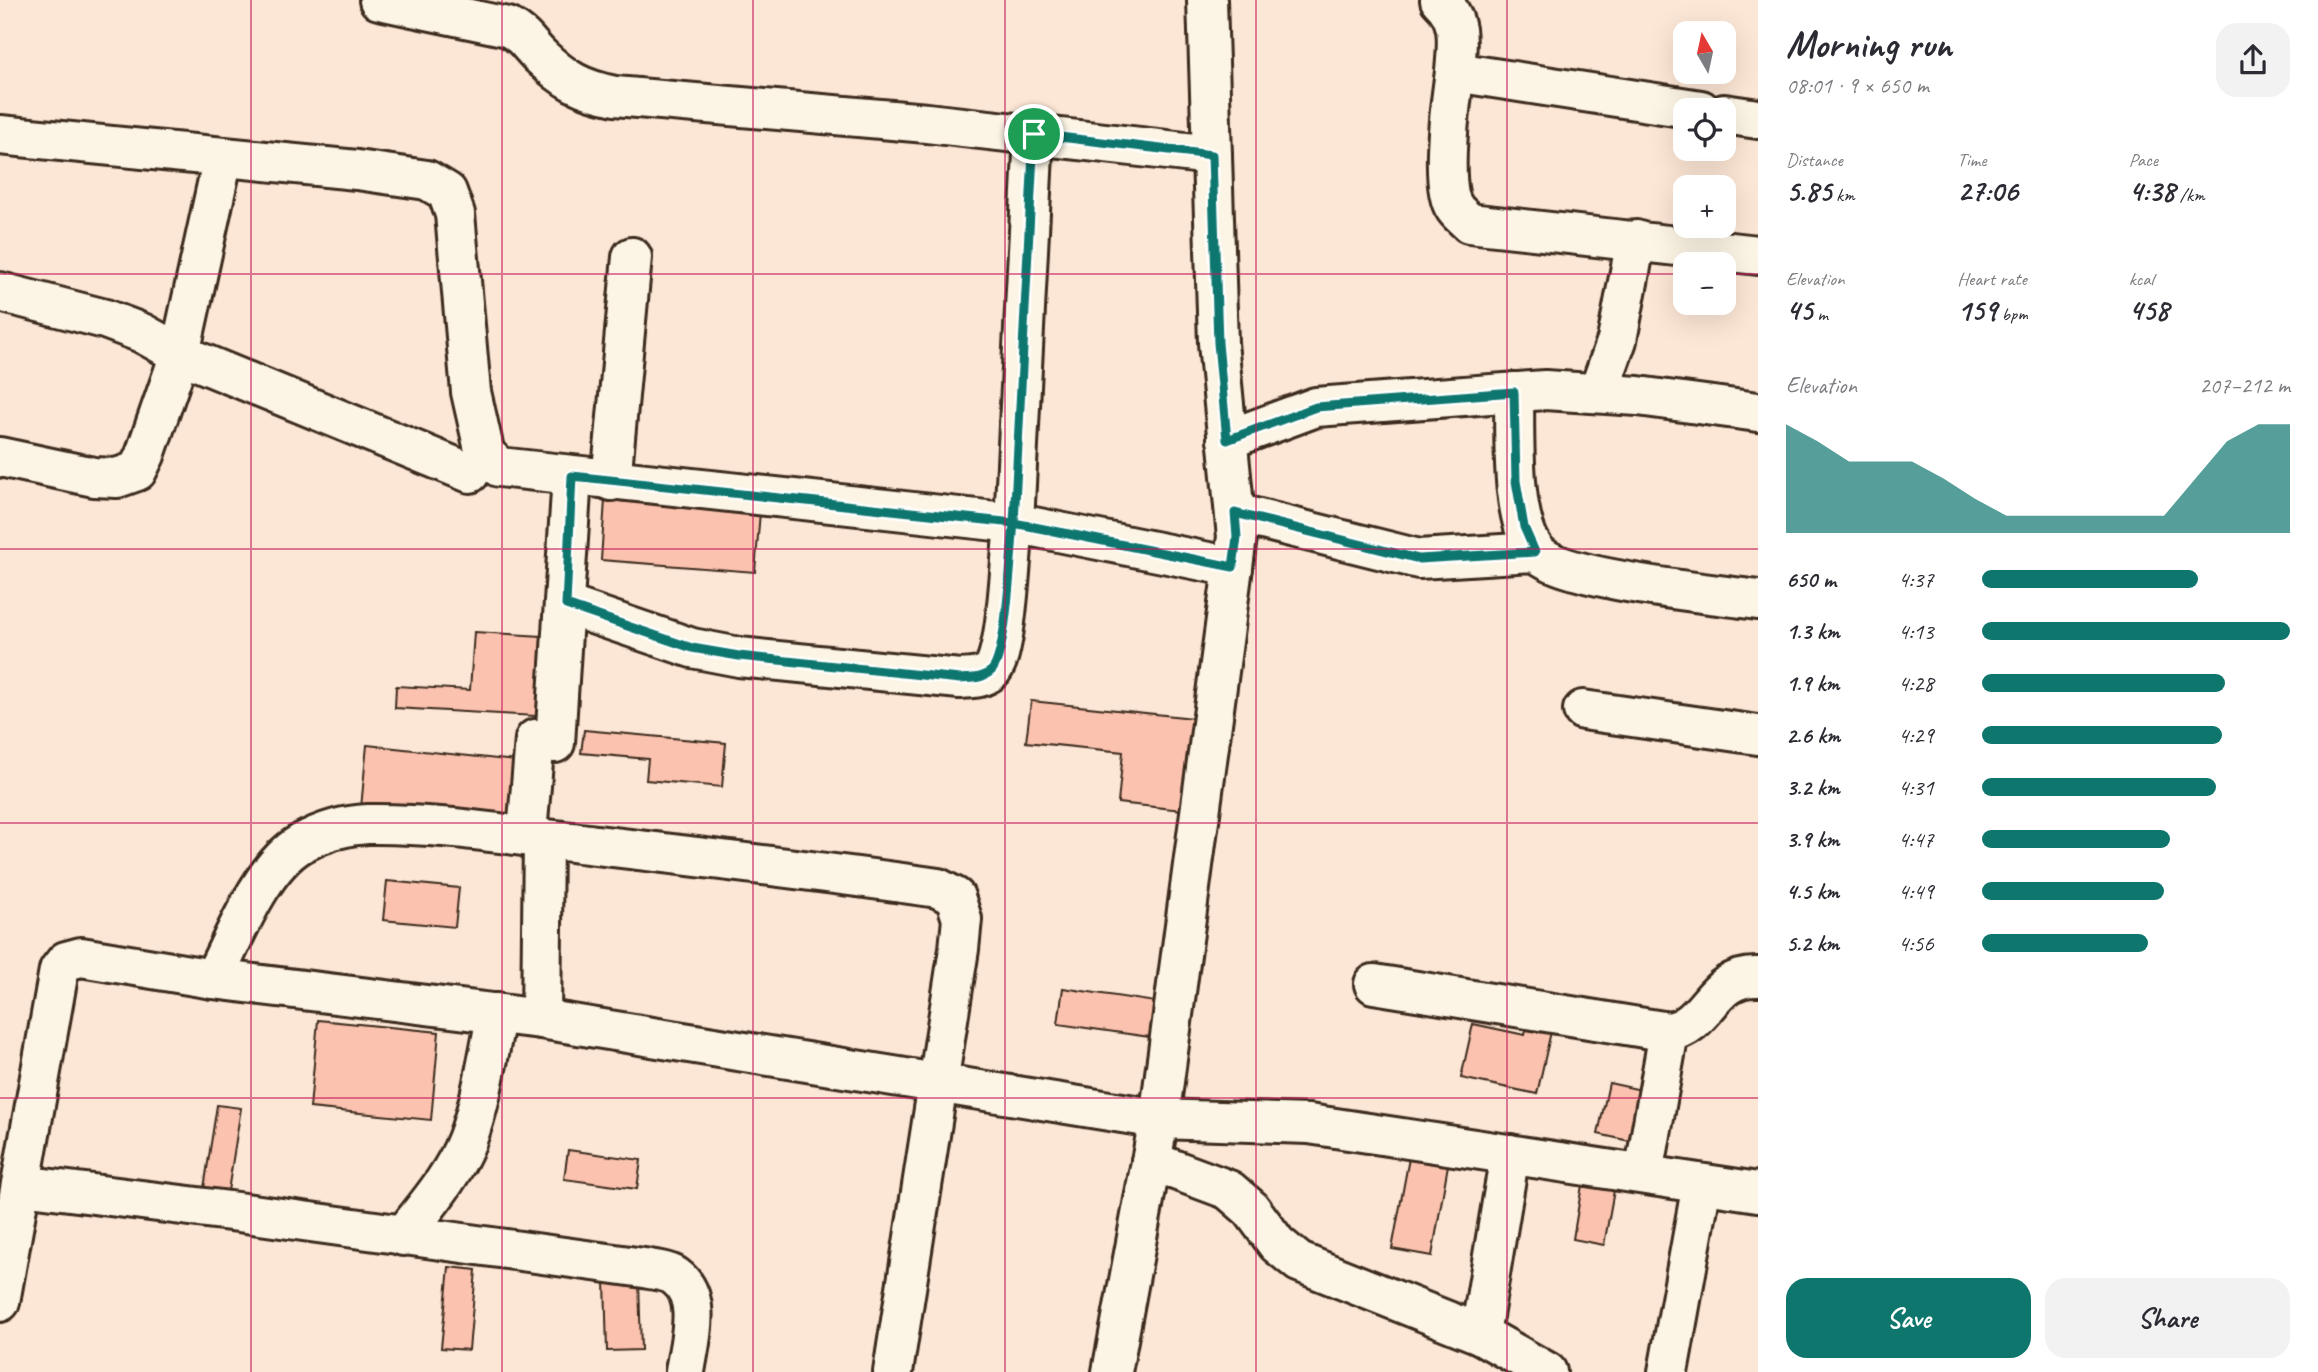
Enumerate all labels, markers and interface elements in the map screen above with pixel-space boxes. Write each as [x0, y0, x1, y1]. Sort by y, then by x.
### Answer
north arrow [1673, 21, 1736, 84]
map controls [1673, 21, 1736, 315]
text: Morning run [1786, 21, 1952, 68]
button: share [2216, 23, 2290, 97]
text: 08:01 · 9 × 650 m [1786, 71, 1929, 100]
button: locate [1673, 98, 1736, 161]
pin [1004, 104, 1064, 164]
icon: arrive [1015, 115, 1053, 153]
text: Distance [1786, 148, 1843, 172]
text: Time [1957, 148, 1986, 172]
text: Pace [2129, 148, 2158, 172]
text: 5.85 [1786, 172, 1831, 210]
text: 27:06 [1957, 172, 2018, 210]
text: 4:38 [2129, 172, 2175, 210]
button: + [1673, 175, 1736, 238]
text: km [1831, 183, 1855, 207]
text: /km [2175, 183, 2205, 207]
button: − [1673, 252, 1736, 315]
text: Elevation [1786, 267, 1844, 291]
text: Heart rate [1957, 267, 2027, 291]
text: kcal [2129, 267, 2154, 291]
text: 45 [1786, 291, 1813, 329]
text: 159 [1957, 291, 1997, 329]
text: 458 [2129, 291, 2169, 329]
text: m [1813, 302, 1828, 326]
text: bpm [1997, 302, 2028, 326]
text: Elevation [1786, 371, 1857, 400]
text: 207–212 m [2199, 371, 2290, 400]
text: 650 m [1786, 565, 1836, 594]
text: 4:37 [1898, 565, 1934, 594]
text: 1.3 km [1786, 617, 1840, 646]
text: 4:13 [1898, 617, 1934, 646]
text: 1.9 km [1786, 669, 1839, 698]
text: 4:28 [1898, 669, 1934, 698]
text: 2.6 km [1786, 721, 1840, 750]
text: 4:29 [1898, 721, 1934, 750]
text: 3.2 km [1786, 773, 1840, 802]
text: 4:31 [1898, 773, 1934, 802]
text: 3.9 km [1786, 825, 1839, 854]
text: 4:47 [1898, 825, 1934, 854]
text: 4.5 km [1786, 877, 1839, 906]
text: 4:49 [1898, 877, 1934, 906]
text: 5.2 km [1786, 929, 1839, 958]
text: 4:56 [1898, 929, 1934, 958]
button: Save [1786, 1278, 2031, 1358]
button: Share [2045, 1278, 2290, 1358]

